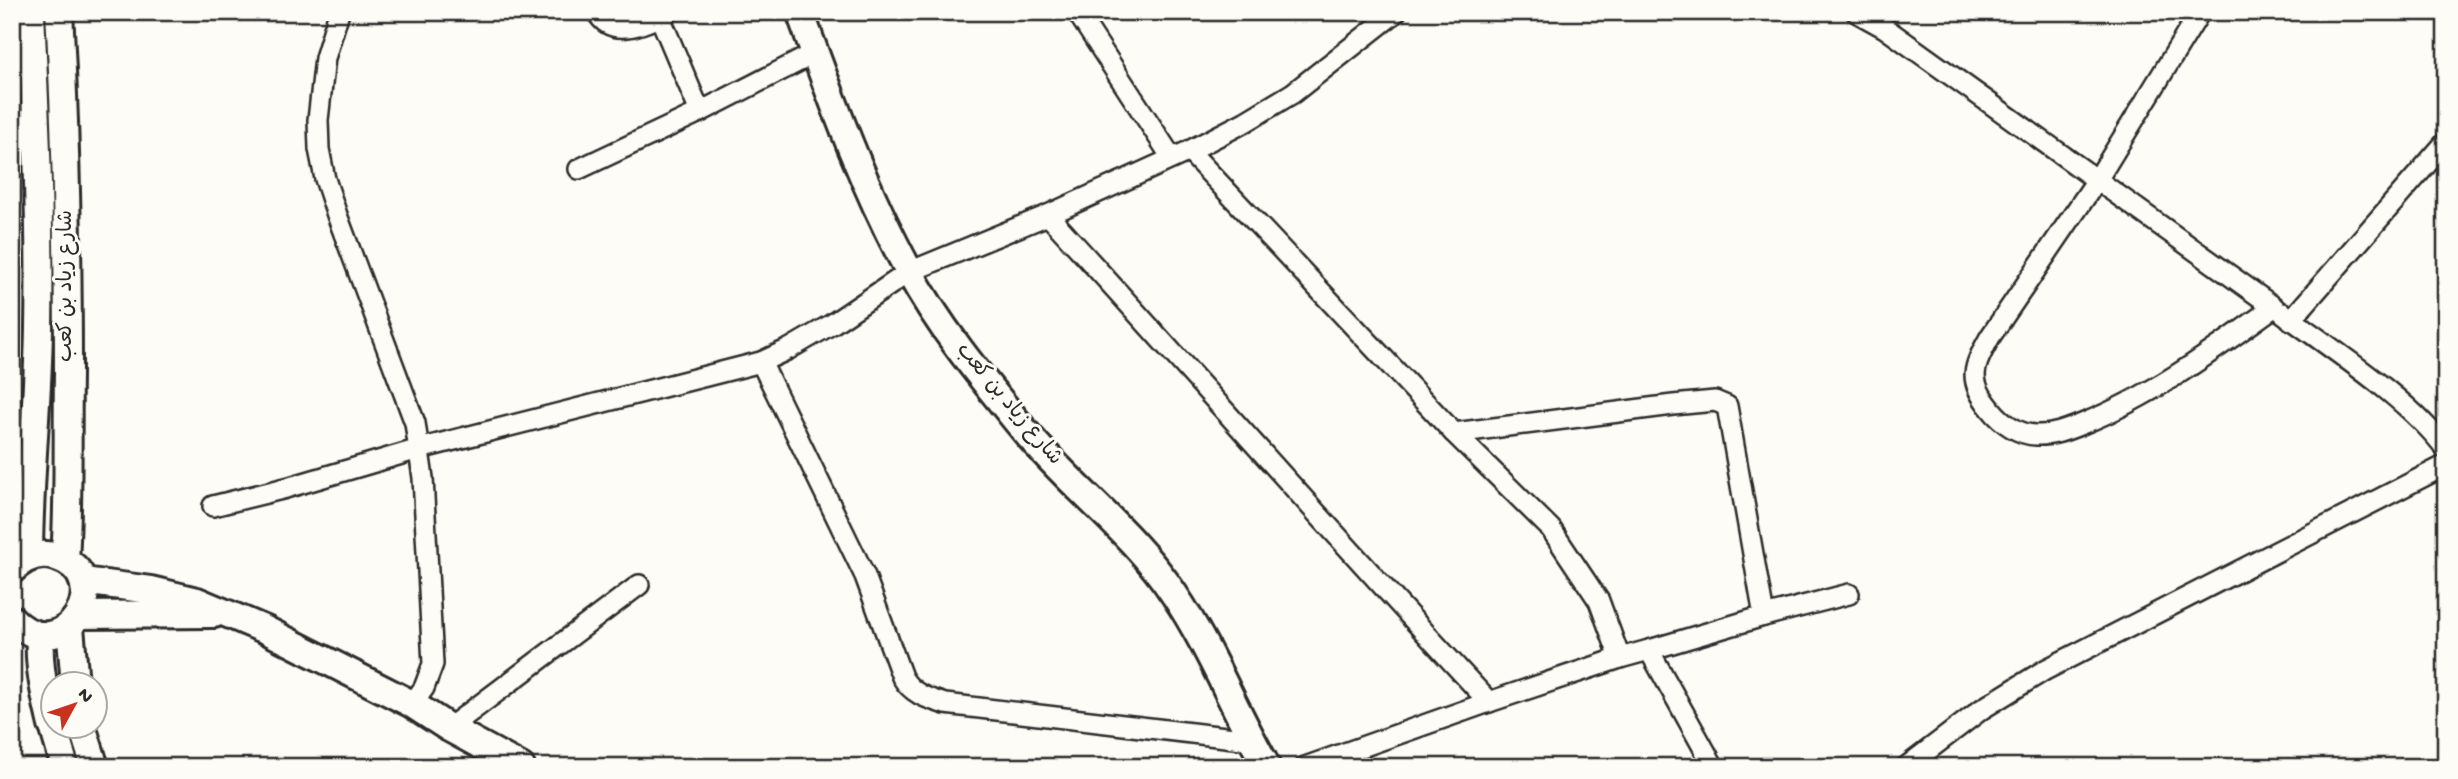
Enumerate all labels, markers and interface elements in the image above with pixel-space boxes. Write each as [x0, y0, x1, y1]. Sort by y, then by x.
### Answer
street label: شارع زياد بن كعب [55, 210, 80, 362]
street label: شارع زياد بن كعب [950, 339, 1066, 471]
north arrow [38, 670, 108, 740]
text: N [72, 684, 97, 708]

